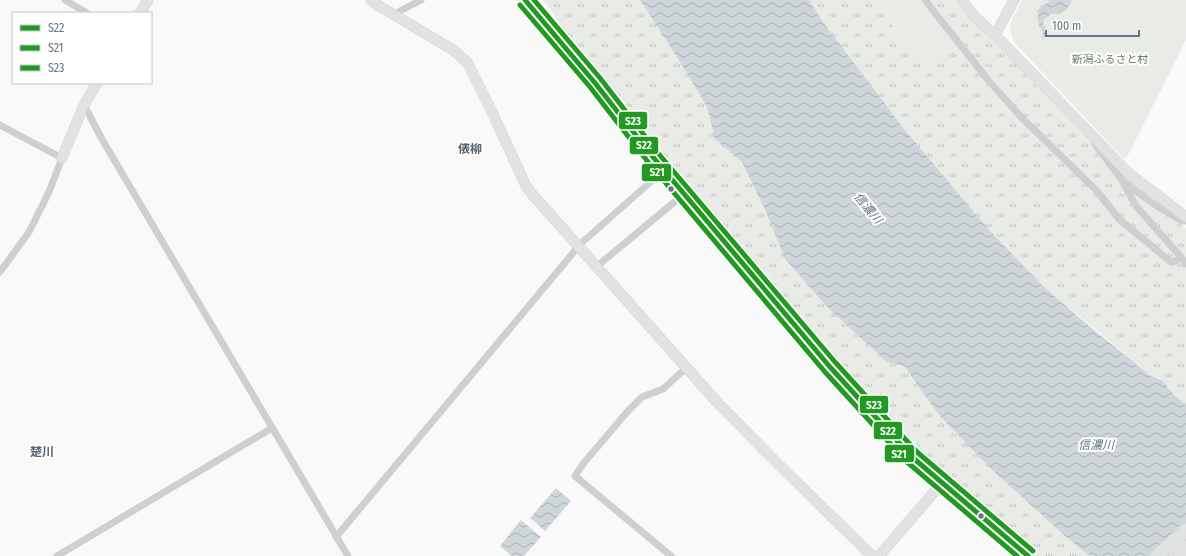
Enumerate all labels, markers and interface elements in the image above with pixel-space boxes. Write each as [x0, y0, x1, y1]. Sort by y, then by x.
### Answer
legend [12, 12, 152, 84]
scale bar [1046, 12, 1139, 38]
text: 100 m [1052, 19, 1081, 33]
text: S22 [48, 21, 64, 35]
text: S21 [48, 41, 64, 55]
park label: 新潟ふるさと村 [1072, 53, 1149, 66]
text: S23 [48, 61, 65, 75]
line badge: S23 [618, 111, 648, 130]
text: S23 [625, 115, 641, 128]
line badge: S22 [629, 136, 659, 155]
text: S22 [636, 139, 652, 152]
district label: 俵柳 [458, 142, 482, 156]
line badge: S21 [641, 163, 672, 182]
text: S21 [649, 166, 665, 179]
unlabelled marker [666, 184, 676, 194]
water label: 信濃川 [851, 190, 886, 228]
line badge: S23 [859, 395, 889, 414]
text: S23 [866, 399, 882, 412]
line badge: S22 [873, 421, 903, 440]
text: S22 [880, 425, 896, 438]
water label: 信濃川 [1078, 438, 1116, 452]
line badge: S21 [884, 444, 915, 463]
district label: 楚川 [30, 445, 54, 459]
text: S21 [891, 448, 907, 461]
unlabelled marker [976, 511, 986, 521]

